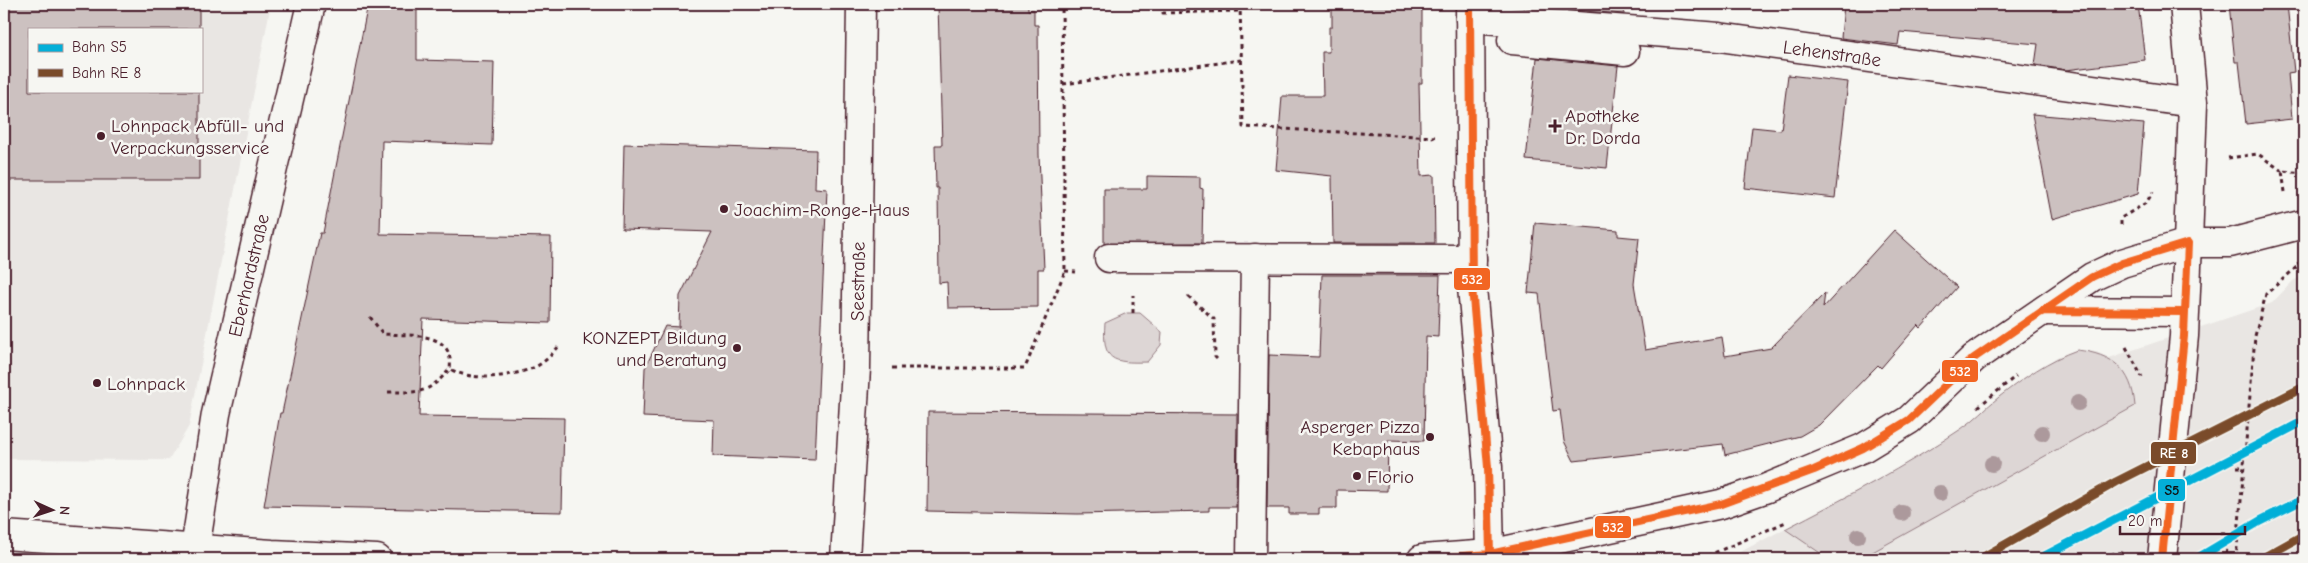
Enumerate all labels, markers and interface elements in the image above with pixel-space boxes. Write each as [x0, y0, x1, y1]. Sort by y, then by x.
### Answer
legend [28, 28, 202, 92]
street label: Lehenstraße [1782, 36, 1883, 71]
text: Bahn S5 [72, 38, 127, 56]
text: Bahn RE 8 [72, 64, 141, 82]
place label: Apotheke Dr. Dorda [1565, 105, 1641, 149]
place label: Lohnpack Abfüll- und Verpackungsservice [111, 115, 284, 159]
marker: Apotheke Dr. Dorda [1549, 120, 1561, 132]
marker: Lohnpack Abfüll- und Verpackungsservice [95, 130, 107, 142]
place label: Joachim-Ronge-Haus [734, 199, 910, 221]
marker: Joachim-Ronge-Haus [718, 203, 730, 215]
street label: Eberhardstraße [224, 212, 274, 339]
street label: Seestraße [847, 241, 870, 321]
line badge: 532 [1453, 267, 1491, 291]
text: 532 [1461, 271, 1483, 288]
place label: KONZEPT Bildung und Beratung [582, 327, 727, 371]
marker: KONZEPT Bildung und Beratung [731, 342, 743, 354]
line badge: 532 [1941, 359, 1979, 383]
text: 532 [1949, 363, 1971, 380]
place label: Lohnpack [107, 373, 186, 395]
marker: Lohnpack [91, 377, 103, 389]
place label: Asperger Pizza Kebaphaus [1300, 416, 1420, 460]
marker: Asperger Pizza Kebaphaus [1424, 431, 1436, 443]
line badge: RE 8 [2150, 441, 2197, 465]
text: RE 8 [2160, 445, 2188, 462]
place label: Florio [1367, 466, 1414, 488]
marker: Florio [1351, 470, 1363, 482]
line badge: S5 [2157, 478, 2186, 502]
text: S5 [2164, 482, 2180, 499]
north arrow [28, 486, 78, 536]
scale bar [2120, 503, 2246, 535]
text: N [56, 506, 73, 516]
text: 20 m [2128, 512, 2162, 530]
line badge: 532 [1594, 515, 1632, 539]
text: 532 [1602, 519, 1624, 536]

